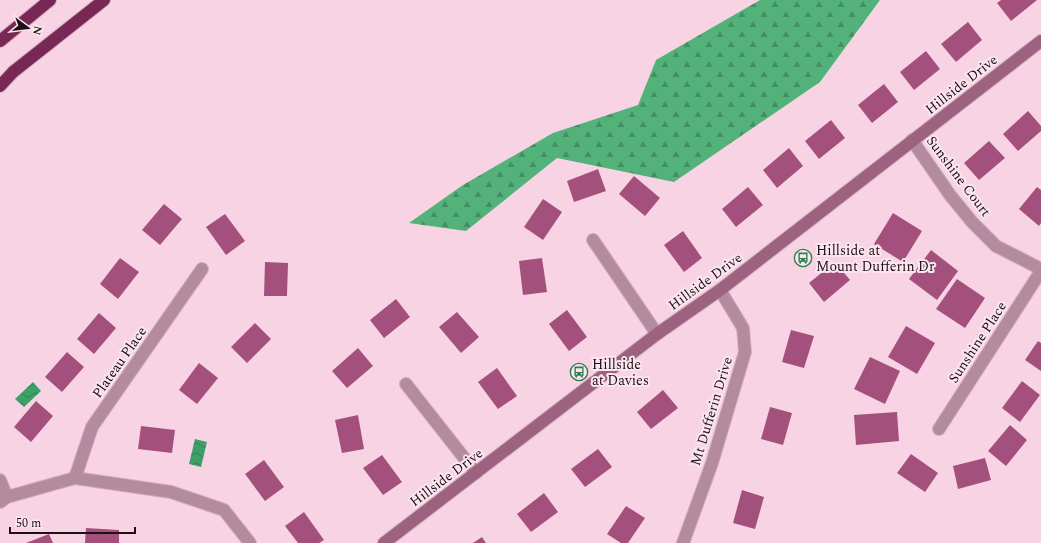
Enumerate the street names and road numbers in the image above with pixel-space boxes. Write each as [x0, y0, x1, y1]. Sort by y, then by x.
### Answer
street label: Hillside Drive [921, 49, 1002, 119]
street label: Sunshine Court [921, 131, 996, 221]
street label: Hillside Drive [664, 247, 747, 315]
street label: Sunshine Place [943, 297, 1012, 387]
street label: Plateau Place [87, 322, 152, 402]
street label: Mt Dufferin Drive [685, 354, 738, 468]
street label: Hillside Drive [405, 443, 487, 512]

